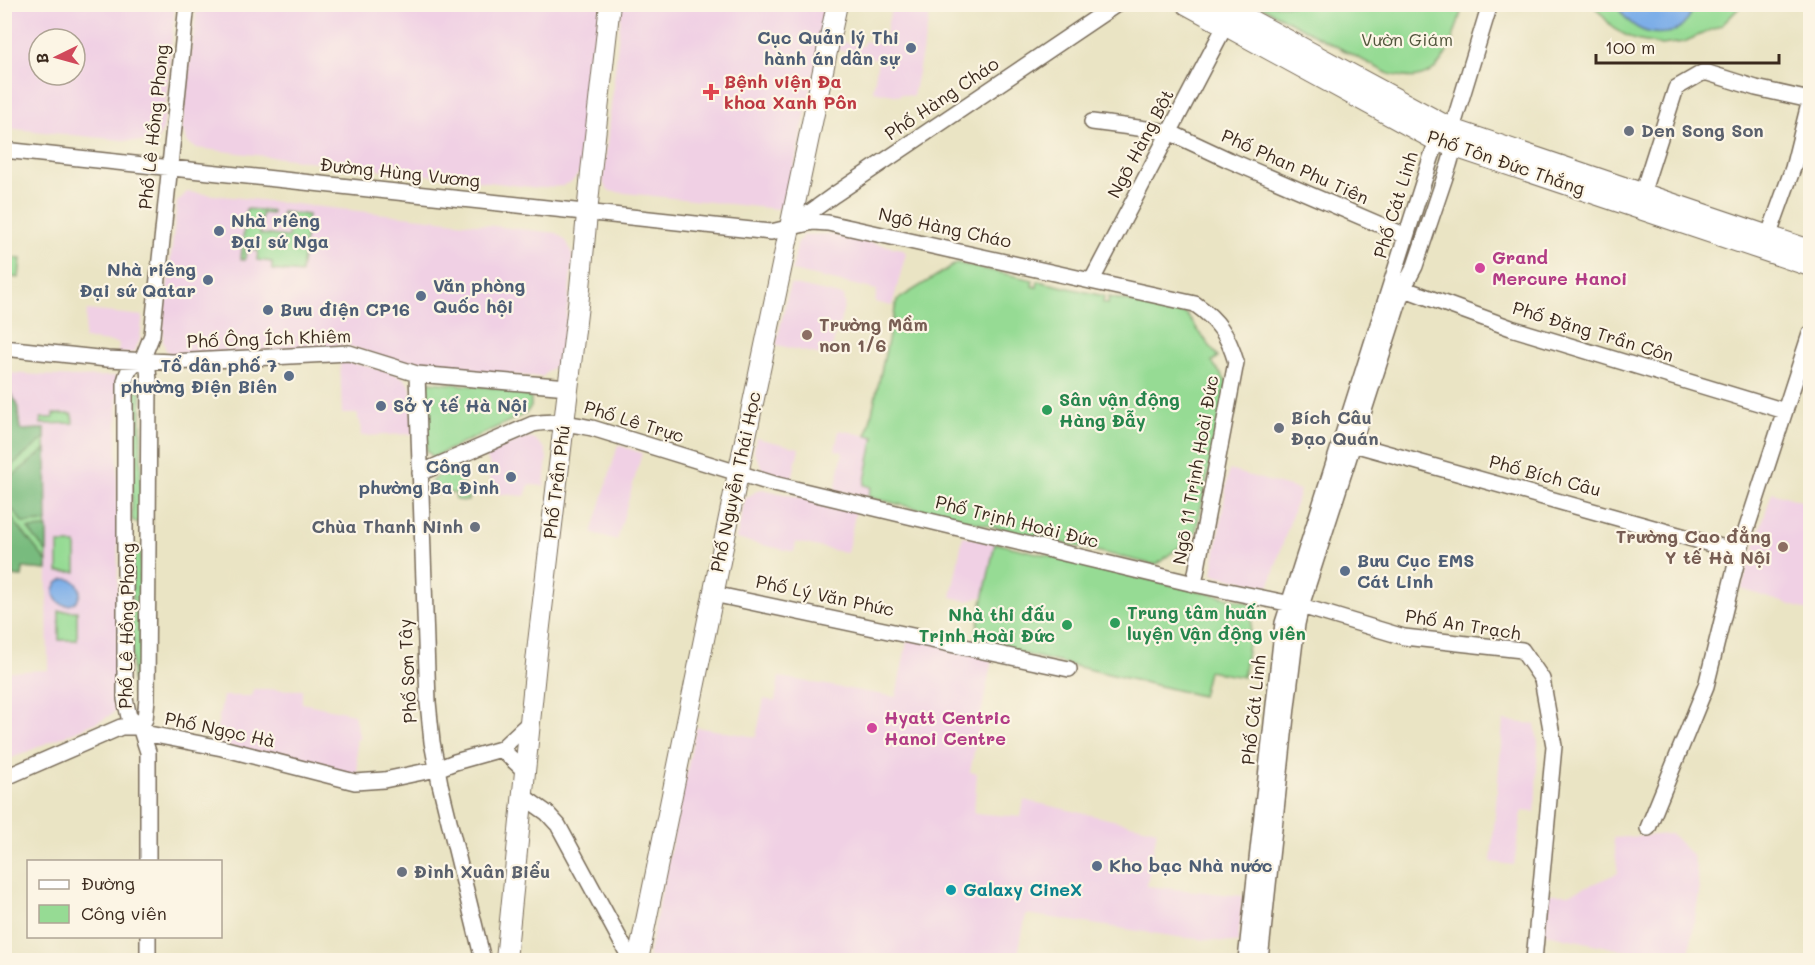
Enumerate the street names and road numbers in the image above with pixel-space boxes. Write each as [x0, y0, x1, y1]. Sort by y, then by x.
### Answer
street label: Phố Lê Hồng Phong [132, 43, 174, 211]
street label: Phố Hàng Cháo [880, 51, 1003, 145]
street label: Ngõ Hàng Bột [1101, 85, 1179, 202]
street label: Phố Phan Phu Tiên [1218, 123, 1373, 209]
street label: Phố Tôn Đức Thắng [1424, 124, 1588, 200]
street label: Phố Cát Linh [1367, 148, 1423, 261]
street label: Đường Hùng Vương [319, 152, 481, 192]
street label: Ngõ Hàng Cháo [877, 201, 1014, 253]
street label: Phố Đặng Trần Côn [1510, 295, 1677, 367]
street label: Phố Ông Ích Khiêm [186, 323, 352, 353]
street label: Ngõ 11 Trịnh Hoài Đức [1167, 373, 1223, 566]
street label: Phố Nguyễn Thái Học [704, 389, 766, 574]
street label: Phố Lê Trực [581, 394, 687, 448]
street label: Phố Trần Phú [537, 424, 575, 540]
street label: Phố Bích Câu [1487, 449, 1604, 501]
street label: Phố Trịnh Hoài Đức [933, 489, 1101, 553]
street label: Phố Lê Hồng Phong [113, 543, 139, 709]
street label: Phố Lý Văn Phức [754, 569, 897, 621]
street label: Phố An Trạch [1404, 603, 1523, 645]
street label: Phố Sơn Tây [392, 618, 422, 724]
street label: Phố Cát Linh [1235, 654, 1271, 766]
street label: Phố Ngọc Hà [163, 706, 278, 752]

